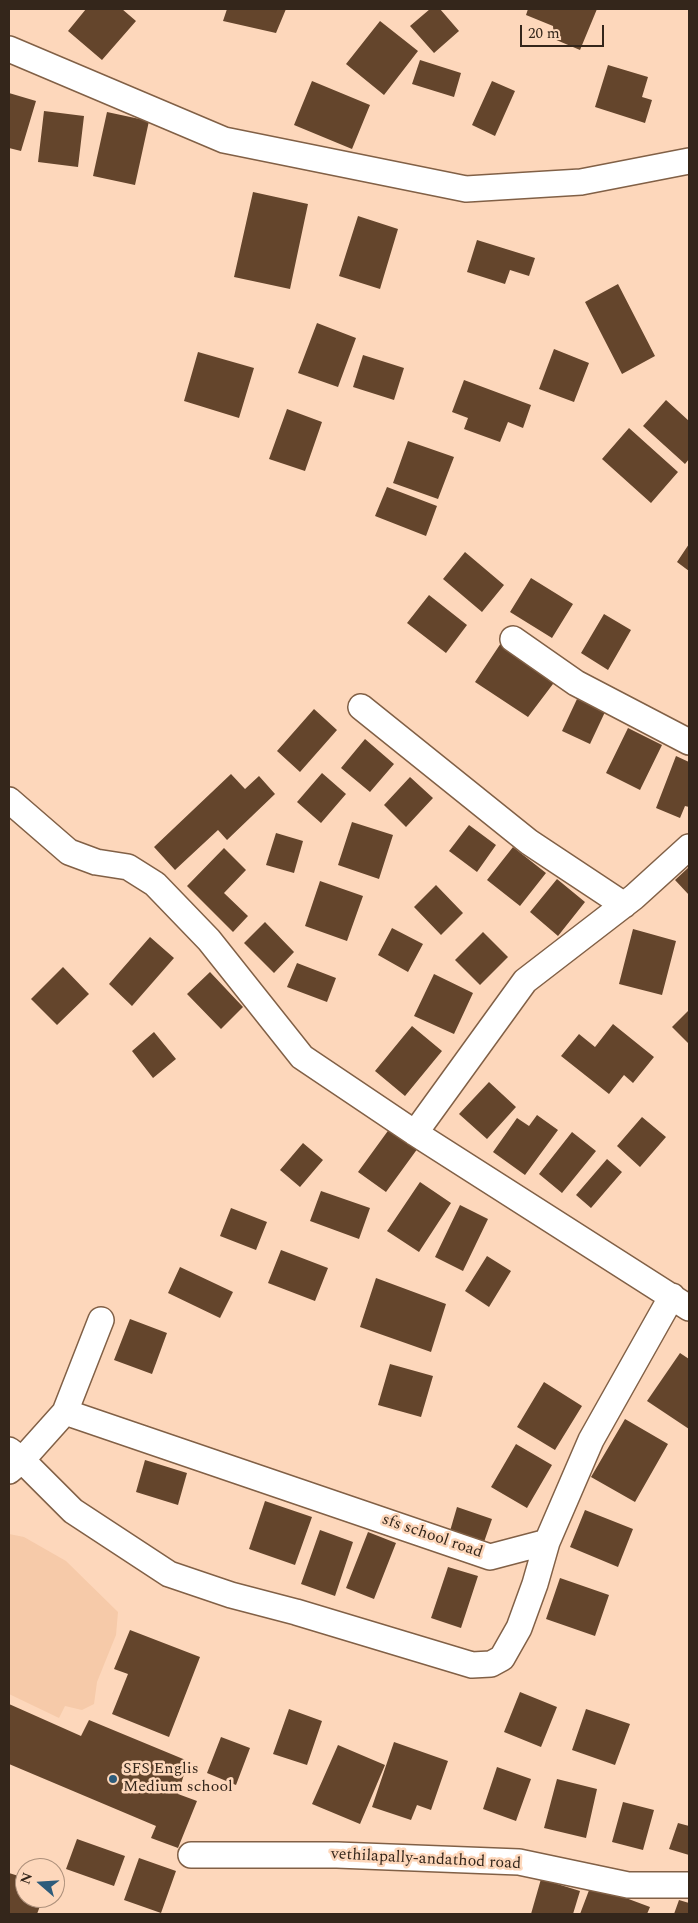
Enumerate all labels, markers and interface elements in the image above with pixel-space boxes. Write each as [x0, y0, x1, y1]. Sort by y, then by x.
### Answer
scale bar [523, 15, 607, 47]
text: 20 m [528, 22, 560, 45]
street label: sfs school road [379, 1511, 485, 1563]
place label: SFS Englis Medium school [123, 1760, 233, 1798]
marker: SFS Englis Medium school [107, 1773, 119, 1785]
street label: vethilapally-andathod road [331, 1845, 521, 1875]
north arrow [15, 1858, 65, 1908]
text: N [15, 1869, 38, 1887]

